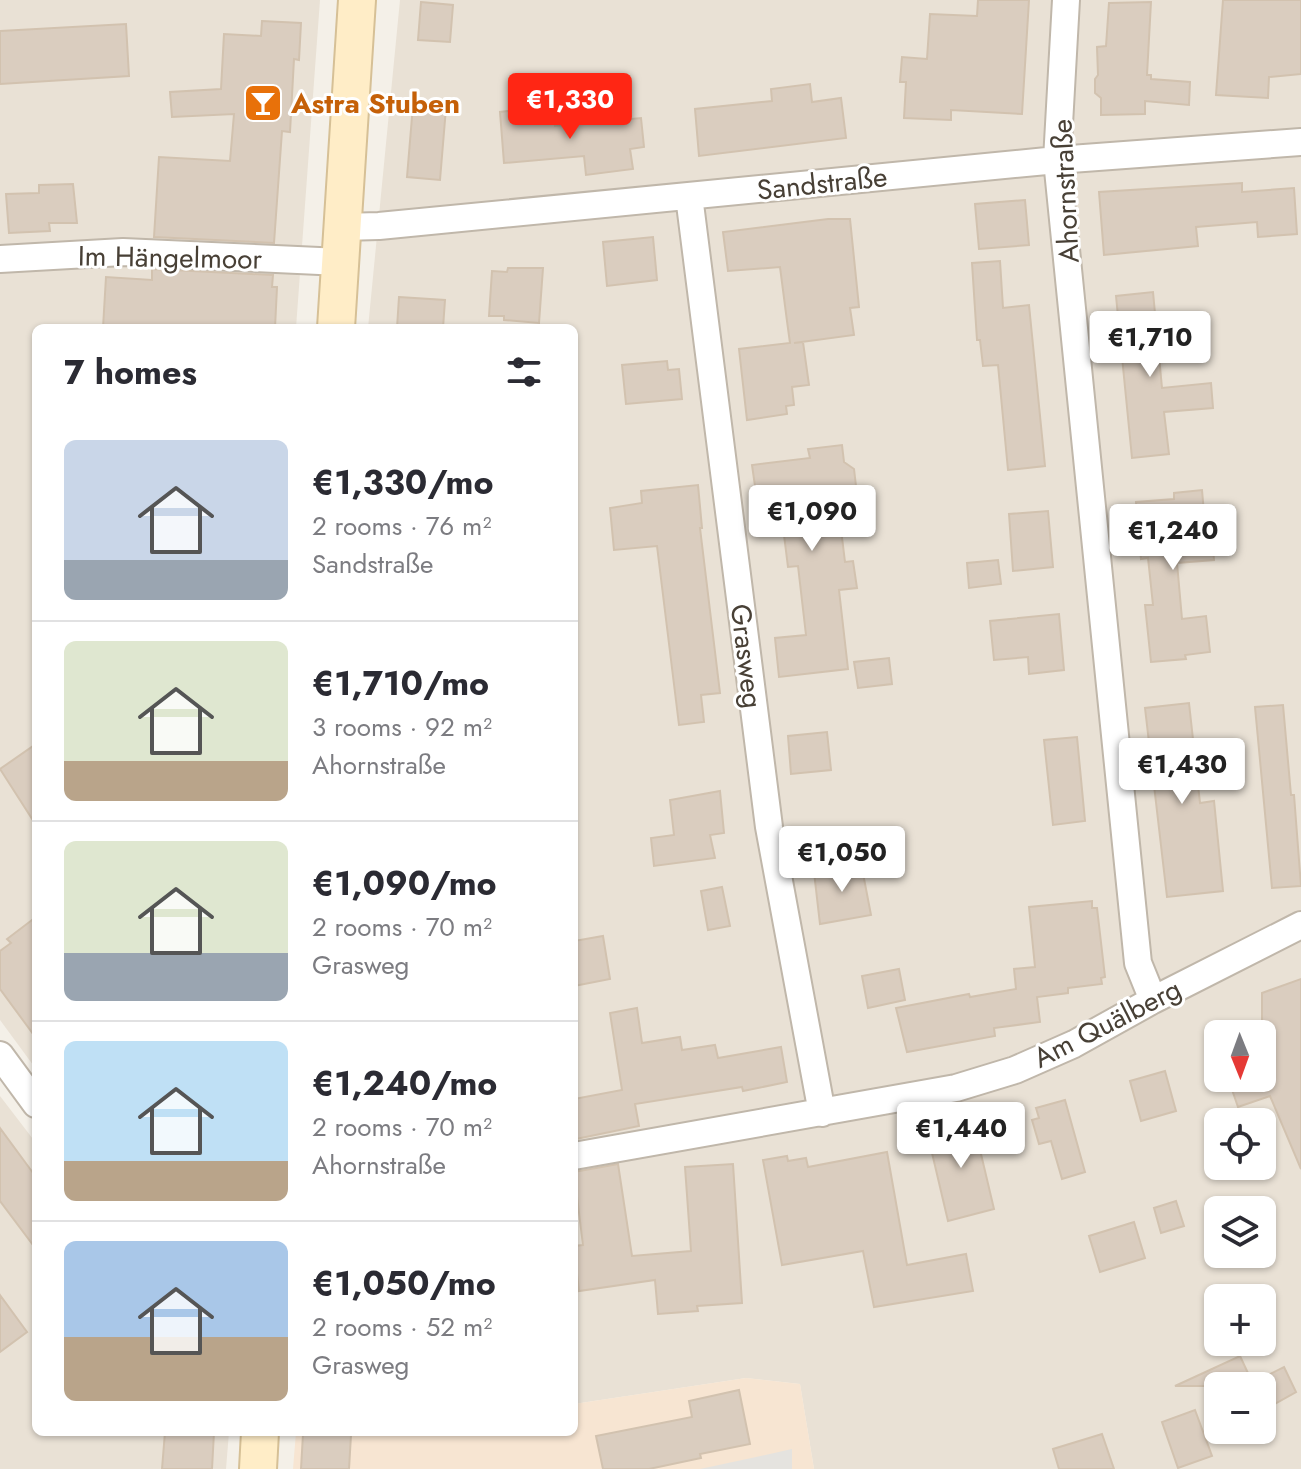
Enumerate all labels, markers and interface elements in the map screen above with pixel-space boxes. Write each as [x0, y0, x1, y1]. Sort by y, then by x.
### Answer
pin: €1,330 [505, 73, 635, 141]
text: €1,330 [526, 80, 614, 118]
bar icon: Astra Stuben [242, 82, 284, 124]
place label: Astra Stuben [290, 83, 460, 124]
street label: Ahornstraße [1041, 118, 1090, 264]
street label: Sandstraße [755, 156, 889, 211]
street label: Im Hängelmoor [78, 235, 263, 280]
pin: €1,710 [1085, 311, 1215, 379]
text: €1,710 [1108, 318, 1192, 356]
text: 7 homes [64, 348, 197, 397]
icon: filters [502, 350, 546, 394]
text: €1,330/mo [312, 458, 494, 507]
icon: home [128, 472, 224, 568]
pin: €1,090 [747, 485, 877, 553]
text: €1,090 [767, 492, 857, 530]
pin: €1,240 [1108, 504, 1238, 572]
text: 2 rooms · 76 m² [312, 507, 491, 545]
text: €1,240 [1127, 511, 1219, 549]
text: Sandstraße [312, 545, 433, 583]
street label: Grasweg [720, 601, 773, 711]
text: €1,710/mo [312, 659, 489, 708]
icon: home [128, 673, 224, 769]
text: 3 rooms · 92 m² [312, 708, 492, 746]
pin: €1,430 [1117, 738, 1247, 806]
text: €1,430 [1137, 745, 1227, 783]
text: Ahornstraße [312, 746, 446, 784]
pin: €1,050 [777, 826, 907, 894]
text: €1,050 [797, 833, 887, 871]
text: €1,090/mo [312, 859, 497, 908]
icon: home [128, 873, 224, 969]
text: 2 rooms · 70 m² [312, 908, 492, 946]
text: Grasweg [312, 946, 409, 984]
street label: Am Quälberg [1026, 969, 1188, 1078]
north arrow [1204, 1020, 1276, 1092]
map controls [1204, 1020, 1276, 1444]
text: €1,240/mo [312, 1059, 497, 1108]
icon: home [128, 1073, 224, 1169]
pin: €1,440 [896, 1102, 1026, 1170]
text: 2 rooms · 70 m² [312, 1108, 492, 1146]
button: locate [1204, 1108, 1276, 1180]
text: €1,440 [915, 1109, 1007, 1147]
text: Ahornstraße [312, 1146, 446, 1184]
button: layers [1204, 1196, 1276, 1268]
text: €1,050/mo [312, 1259, 496, 1308]
icon: home [128, 1273, 224, 1369]
button: + [1204, 1284, 1276, 1356]
text: 2 rooms · 52 m² [312, 1308, 492, 1346]
text: Grasweg [312, 1346, 409, 1384]
button: − [1204, 1372, 1276, 1444]

